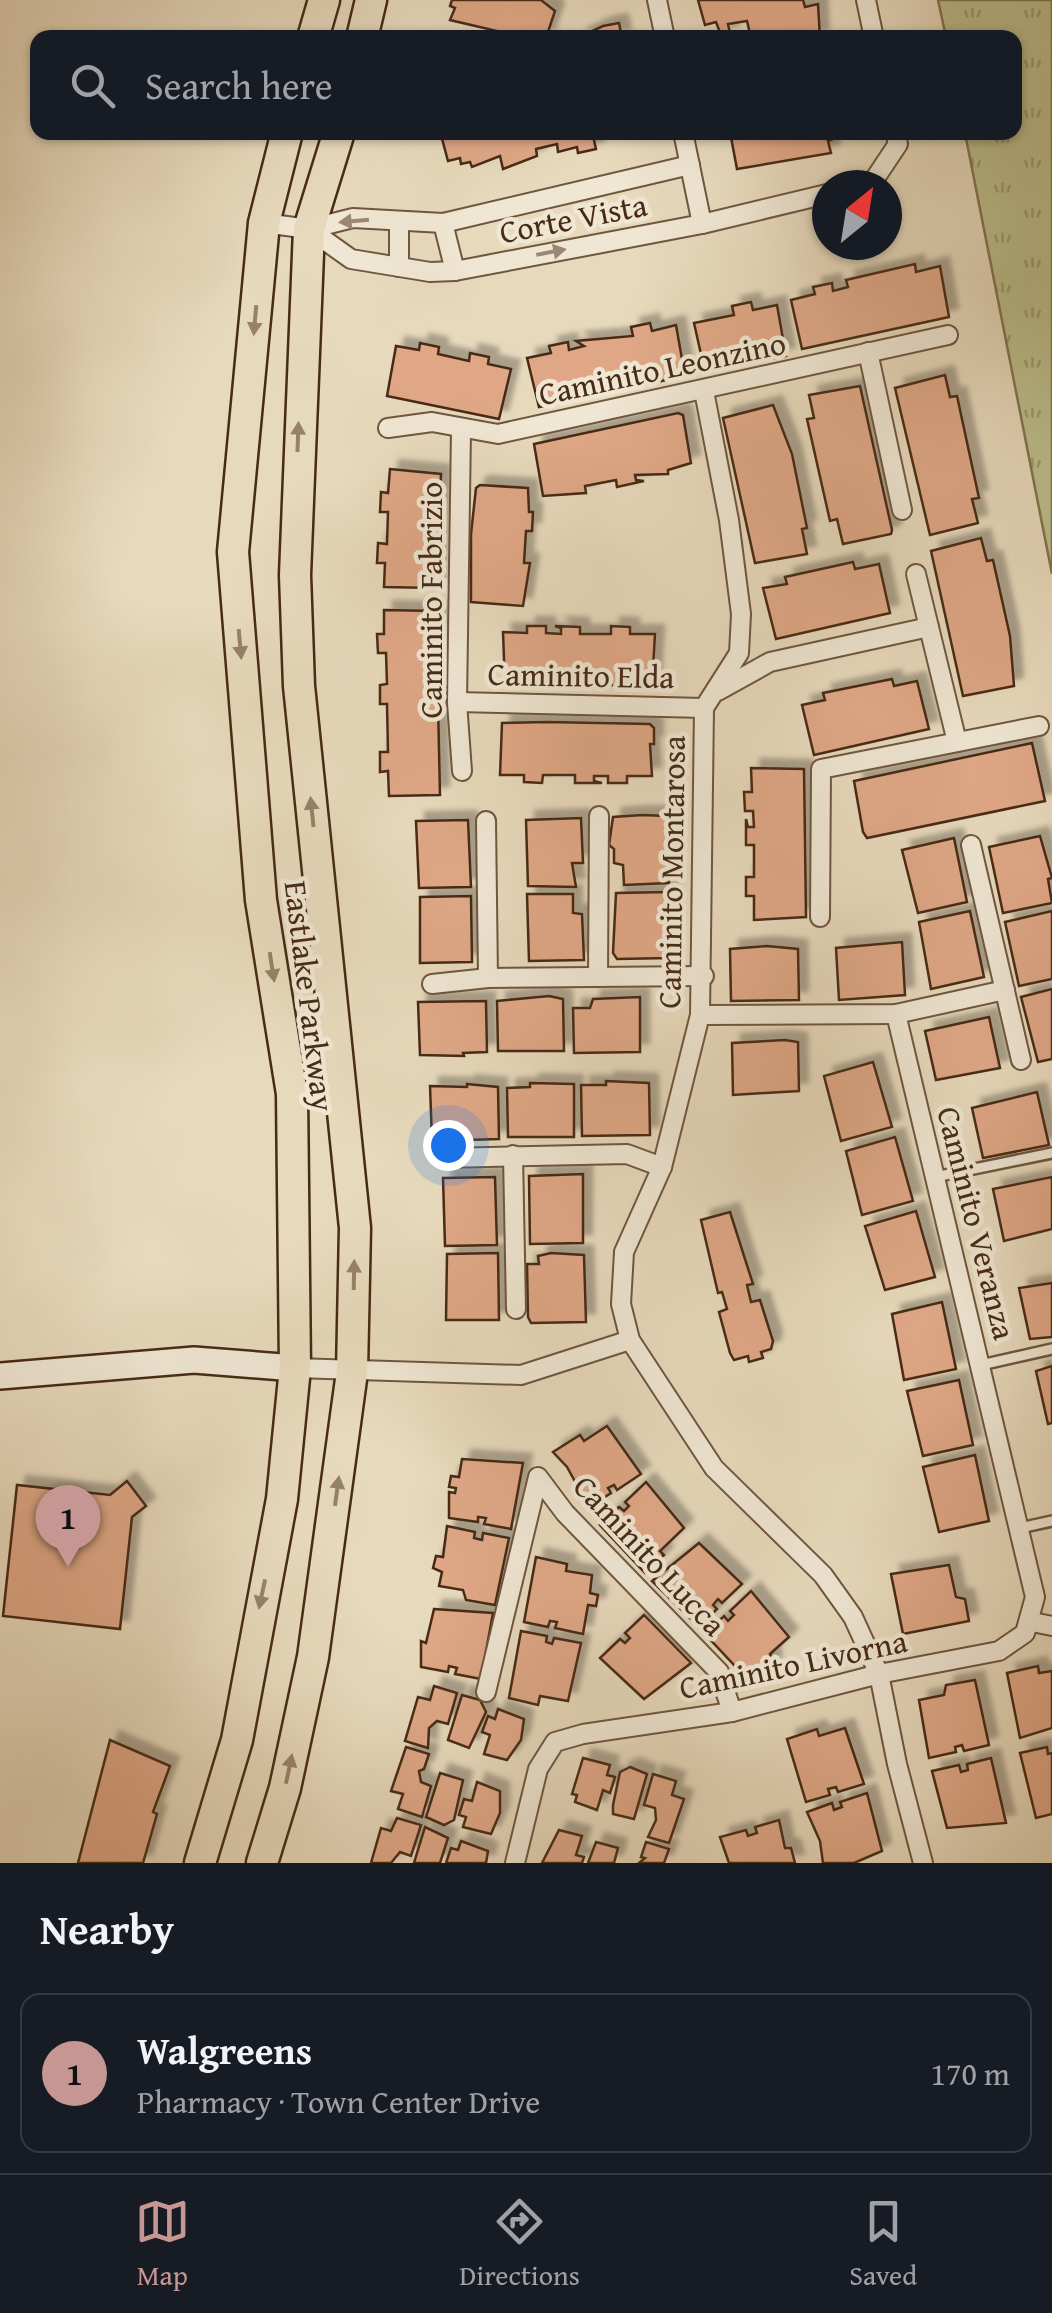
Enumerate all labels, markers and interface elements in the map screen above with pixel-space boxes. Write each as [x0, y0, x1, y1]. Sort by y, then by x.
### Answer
search box [30, 30, 1022, 140]
text: Search here [145, 57, 333, 113]
icon: search [65, 58, 120, 113]
north arrow [812, 170, 902, 260]
street label: Corte Vista [495, 181, 651, 255]
one-way arrow [338, 213, 370, 229]
one-way arrow [535, 244, 566, 260]
one-way arrow [247, 305, 263, 336]
street label: Caminito Leonzino [534, 319, 790, 417]
one-way arrow [290, 421, 306, 453]
street label: Caminito Fabrizio [407, 482, 454, 718]
one-way arrow [233, 628, 249, 660]
street label: Caminito Elda [487, 650, 675, 700]
street label: Caminito Montarosa [645, 735, 697, 1009]
one-way arrow [304, 796, 320, 827]
street label: Eastlake Parkway [273, 878, 347, 1114]
one-way arrow [265, 952, 280, 983]
street label: Caminito Veranza [925, 1102, 1029, 1344]
your location [423, 1120, 474, 1171]
one-way arrow [346, 1258, 362, 1290]
street label: Caminito Lucca [563, 1464, 737, 1646]
one-way arrow [329, 1475, 345, 1506]
pin: 1 [36, 1484, 100, 1567]
one-way arrow [254, 1579, 270, 1610]
street label: Caminito Livorna [675, 1617, 911, 1711]
one-way arrow [282, 1753, 297, 1784]
text: Nearby [40, 1898, 174, 1959]
text: Walgreens [137, 2022, 312, 2078]
text: 1 [66, 2050, 83, 2097]
text: 170 m [931, 2050, 1010, 2097]
text: Pharmacy · Town Center Drive [137, 2078, 540, 2125]
tab: Map [135, 2194, 190, 2295]
tab: Directions [459, 2194, 580, 2295]
tab: Saved [849, 2194, 917, 2295]

